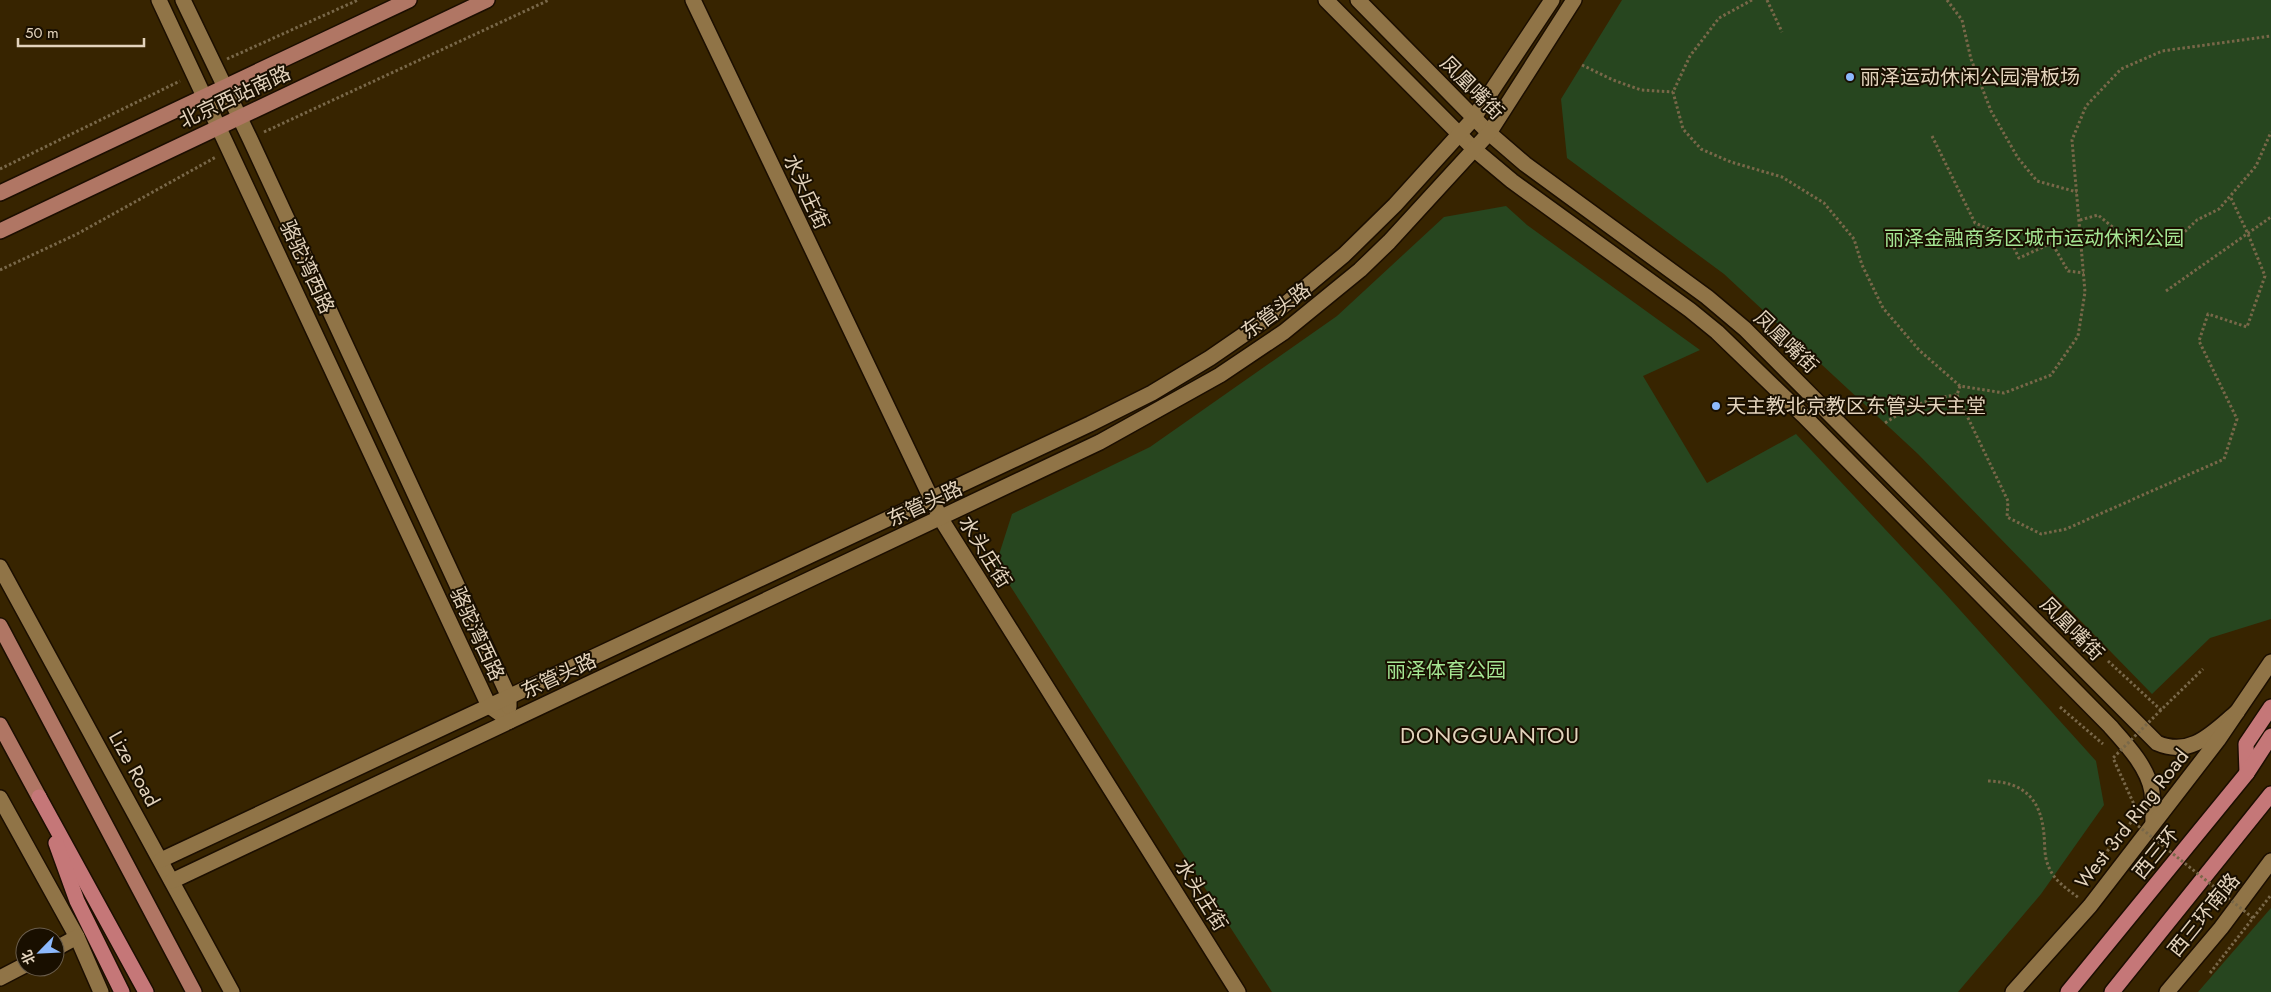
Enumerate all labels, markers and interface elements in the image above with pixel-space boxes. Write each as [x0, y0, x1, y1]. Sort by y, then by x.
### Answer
scale bar [18, 15, 144, 47]
text: 50 m [25, 22, 59, 44]
street label: 凤凰嘴街 [1433, 49, 1511, 127]
street label: 北京西站南路 [174, 59, 296, 135]
place label: 丽泽运动休闲公园滑板场 [1860, 63, 2080, 92]
marker: 丽泽运动休闲公园滑板场 [1844, 71, 1856, 83]
street label: 水头庄街 [776, 150, 836, 234]
street label: 骆驼湾西路 [273, 216, 341, 318]
park label: 丽泽金融商务区城市运动休闲公园 [1884, 224, 2184, 253]
street label: 东管头路 [1235, 276, 1317, 346]
street label: 凤凰嘴街 [1747, 304, 1825, 380]
place label: 天主教北京教区东管头天主堂 [1726, 392, 1986, 421]
marker: 天主教北京教区东管头天主堂 [1710, 400, 1722, 412]
street label: 东管头路 [883, 474, 967, 534]
street label: 水头庄街 [952, 510, 1018, 594]
street label: 骆驼湾西路 [443, 583, 511, 685]
street label: 凤凰嘴街 [2033, 590, 2111, 668]
street label: 东管头路 [517, 646, 601, 706]
park label: 丽泽体育公园 [1386, 656, 1506, 685]
district label: DONGGUANTOU [1400, 719, 1580, 751]
street label: Lize Road [101, 726, 167, 812]
street label: West 3rd Ring Road [2068, 743, 2196, 895]
street label: 西三环 [2126, 821, 2186, 885]
street label: 水头庄街 [1168, 853, 1234, 937]
street label: 西三环南路 [2161, 867, 2247, 963]
north arrow [15, 927, 65, 977]
text: 北 [16, 947, 40, 968]

